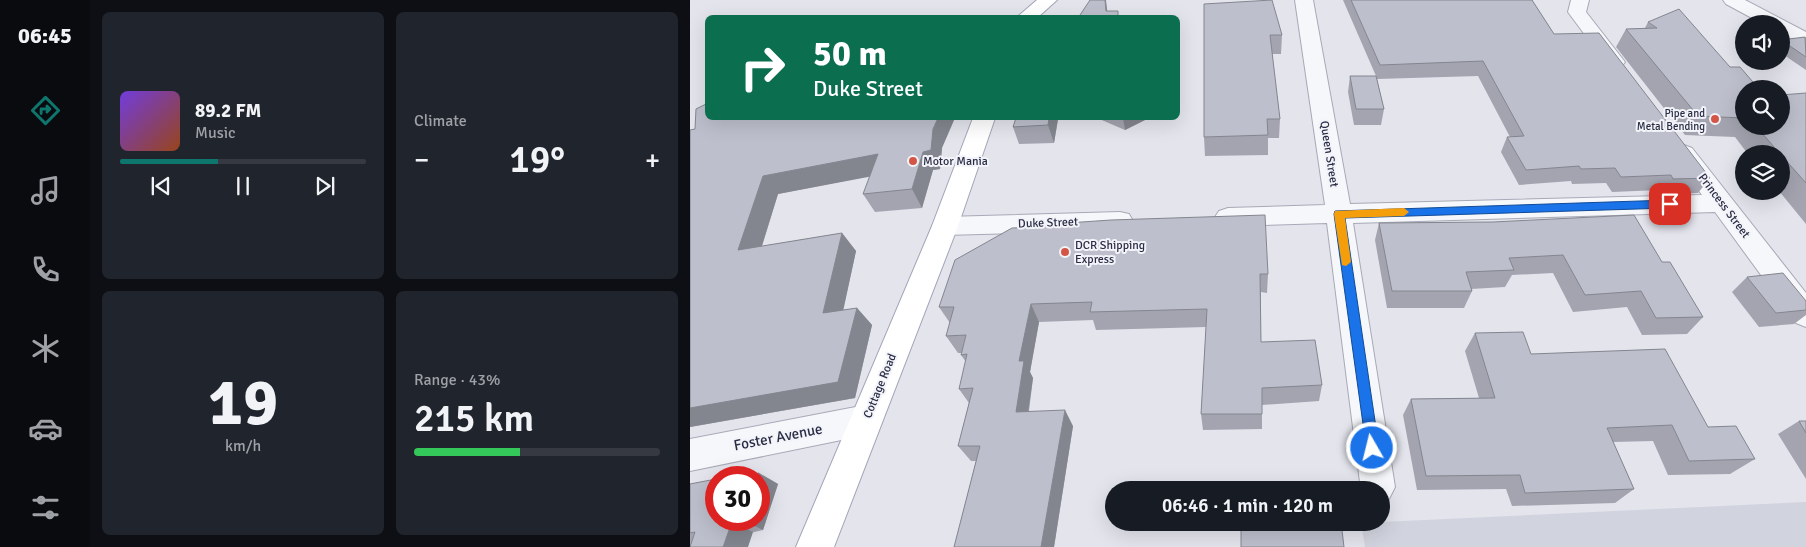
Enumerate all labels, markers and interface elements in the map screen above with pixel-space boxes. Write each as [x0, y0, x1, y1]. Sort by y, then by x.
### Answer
map controls [1735, 15, 1790, 200]
button: sound [1735, 15, 1790, 70]
text: 06:45 [18, 22, 72, 49]
text: 50 m [813, 32, 887, 75]
icon: right [730, 35, 795, 100]
text: Duke Street [813, 75, 923, 102]
button: search [1735, 80, 1790, 135]
icon: directions [28, 93, 63, 128]
text: 89.2 FM [195, 99, 261, 123]
place label: Pipe and Metal Bending [1637, 107, 1705, 133]
text: Climate [414, 111, 467, 131]
marker: Pipe and Metal Bending [1709, 113, 1721, 125]
street label: Queen Street [1316, 120, 1342, 188]
text: Music [195, 123, 236, 143]
text: 19° [509, 136, 565, 183]
text: − [414, 143, 429, 177]
text: + [645, 143, 660, 177]
button: layers [1735, 145, 1790, 200]
place label: Motor Mania [923, 154, 988, 169]
marker: Motor Mania [907, 155, 919, 167]
street label: Princess Street [1695, 171, 1753, 241]
icon: previous [147, 172, 175, 200]
icon: pause [229, 172, 257, 200]
icon: next [311, 172, 339, 200]
icon: music [28, 173, 63, 208]
pin [1649, 183, 1691, 225]
icon: arrive [1656, 190, 1684, 218]
street label: Duke Street [1018, 214, 1078, 232]
place label: DCR Shipping Express [1075, 238, 1145, 267]
marker: DCR Shipping Express [1059, 246, 1071, 258]
icon: phone [28, 252, 63, 287]
icon: climate [28, 331, 63, 366]
street label: Cottage Road [860, 351, 900, 421]
text: 19 [208, 363, 278, 443]
text: Range · 43% [414, 370, 500, 390]
text: 215 km [414, 395, 534, 442]
icon: car [28, 411, 63, 446]
street label: Foster Avenue [732, 420, 824, 454]
position arrow [1345, 421, 1397, 473]
text: km/h [225, 436, 261, 456]
speed limit sign: 30 [705, 466, 770, 531]
icon: filters [28, 490, 63, 525]
text: 06:46 · 1 min · 120 m [1162, 494, 1333, 518]

